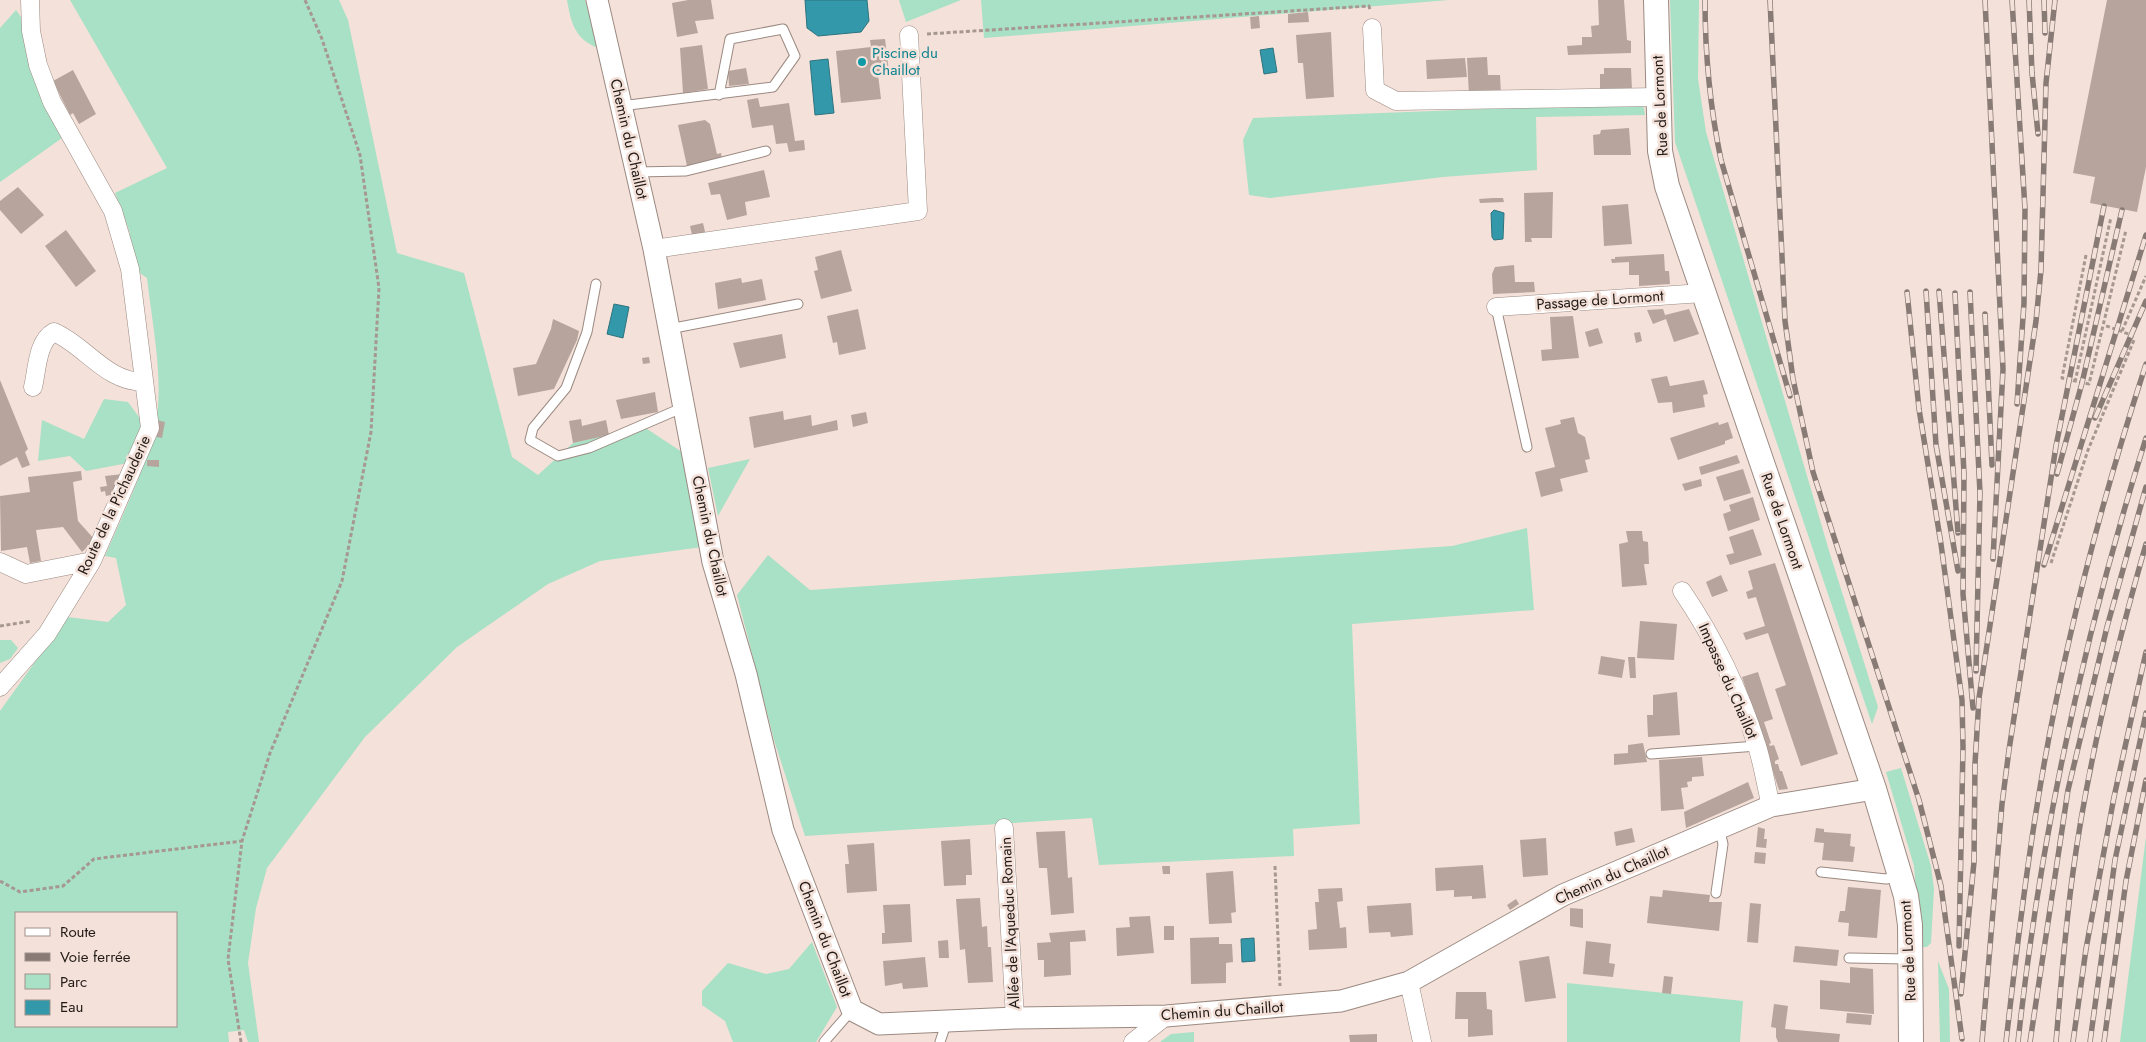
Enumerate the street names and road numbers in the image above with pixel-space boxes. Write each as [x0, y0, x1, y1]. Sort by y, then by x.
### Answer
street label: Rue de Lormont [1646, 55, 1674, 157]
street label: Chemin du Chaillot [604, 77, 654, 202]
street label: Passage de Lormont [1536, 285, 1665, 315]
street label: Route de la Pichauderie [72, 431, 156, 578]
street label: Rue de Lormont [1755, 470, 1809, 573]
street label: Chemin du Chaillot [686, 474, 734, 599]
street label: Impasse du Chaillot [1693, 620, 1763, 743]
street label: Allée de l'Aqueduc Romain [995, 836, 1025, 1010]
street label: Chemin du Chaillot [1551, 840, 1673, 910]
street label: Chemin du Chaillot [793, 878, 857, 1001]
street label: Rue de Lormont [1894, 900, 1922, 1002]
street label: Chemin du Chaillot [1160, 996, 1284, 1026]

